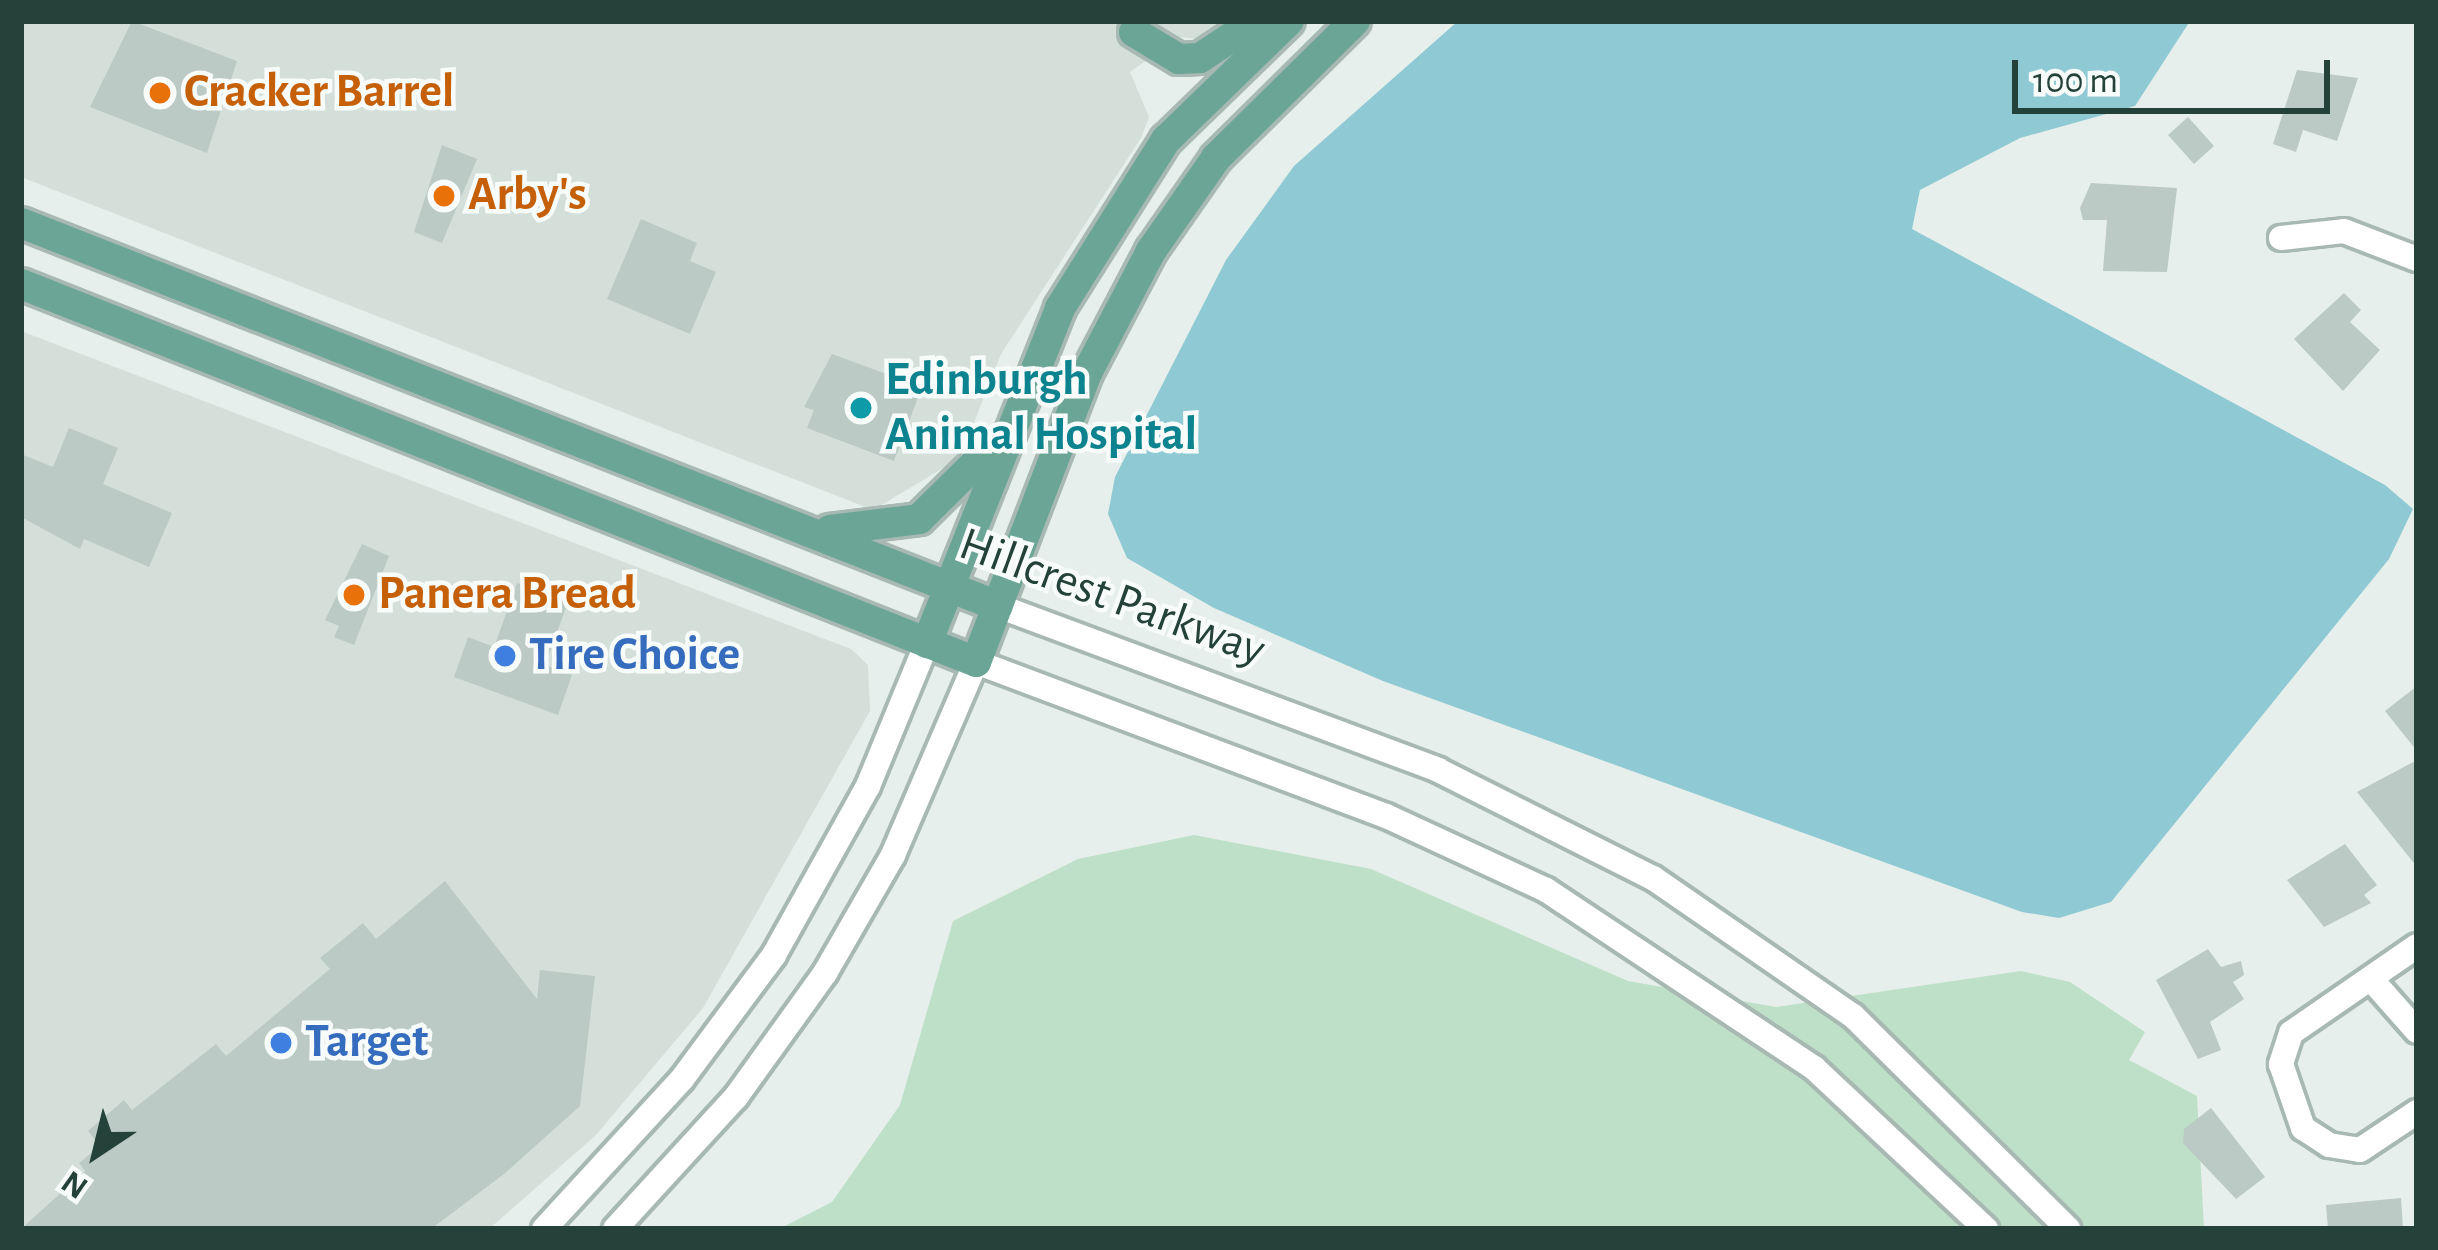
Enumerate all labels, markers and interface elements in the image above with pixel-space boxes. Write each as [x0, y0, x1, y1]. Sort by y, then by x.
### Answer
scale bar [2018, 36, 2336, 110]
text: 100 m [2033, 63, 2118, 99]
place label: Cracker Barrel [184, 64, 454, 122]
marker: Cracker Barrel [147, 80, 173, 106]
place label: Arby's [468, 167, 587, 225]
marker: Arby's [431, 183, 457, 209]
place label: Edinburgh Animal Hospital [885, 351, 1197, 464]
marker: Edinburgh Animal Hospital [848, 395, 874, 421]
street label: Hillcrest Parkway [951, 516, 1273, 680]
place label: Panera Bread [378, 566, 636, 624]
marker: Panera Bread [341, 582, 367, 608]
place label: Tire Choice [529, 627, 740, 685]
marker: Tire Choice [492, 643, 518, 669]
place label: Target [305, 1014, 428, 1072]
marker: Target [268, 1030, 294, 1056]
north arrow [36, 1094, 156, 1214]
text: N [56, 1164, 94, 1204]

